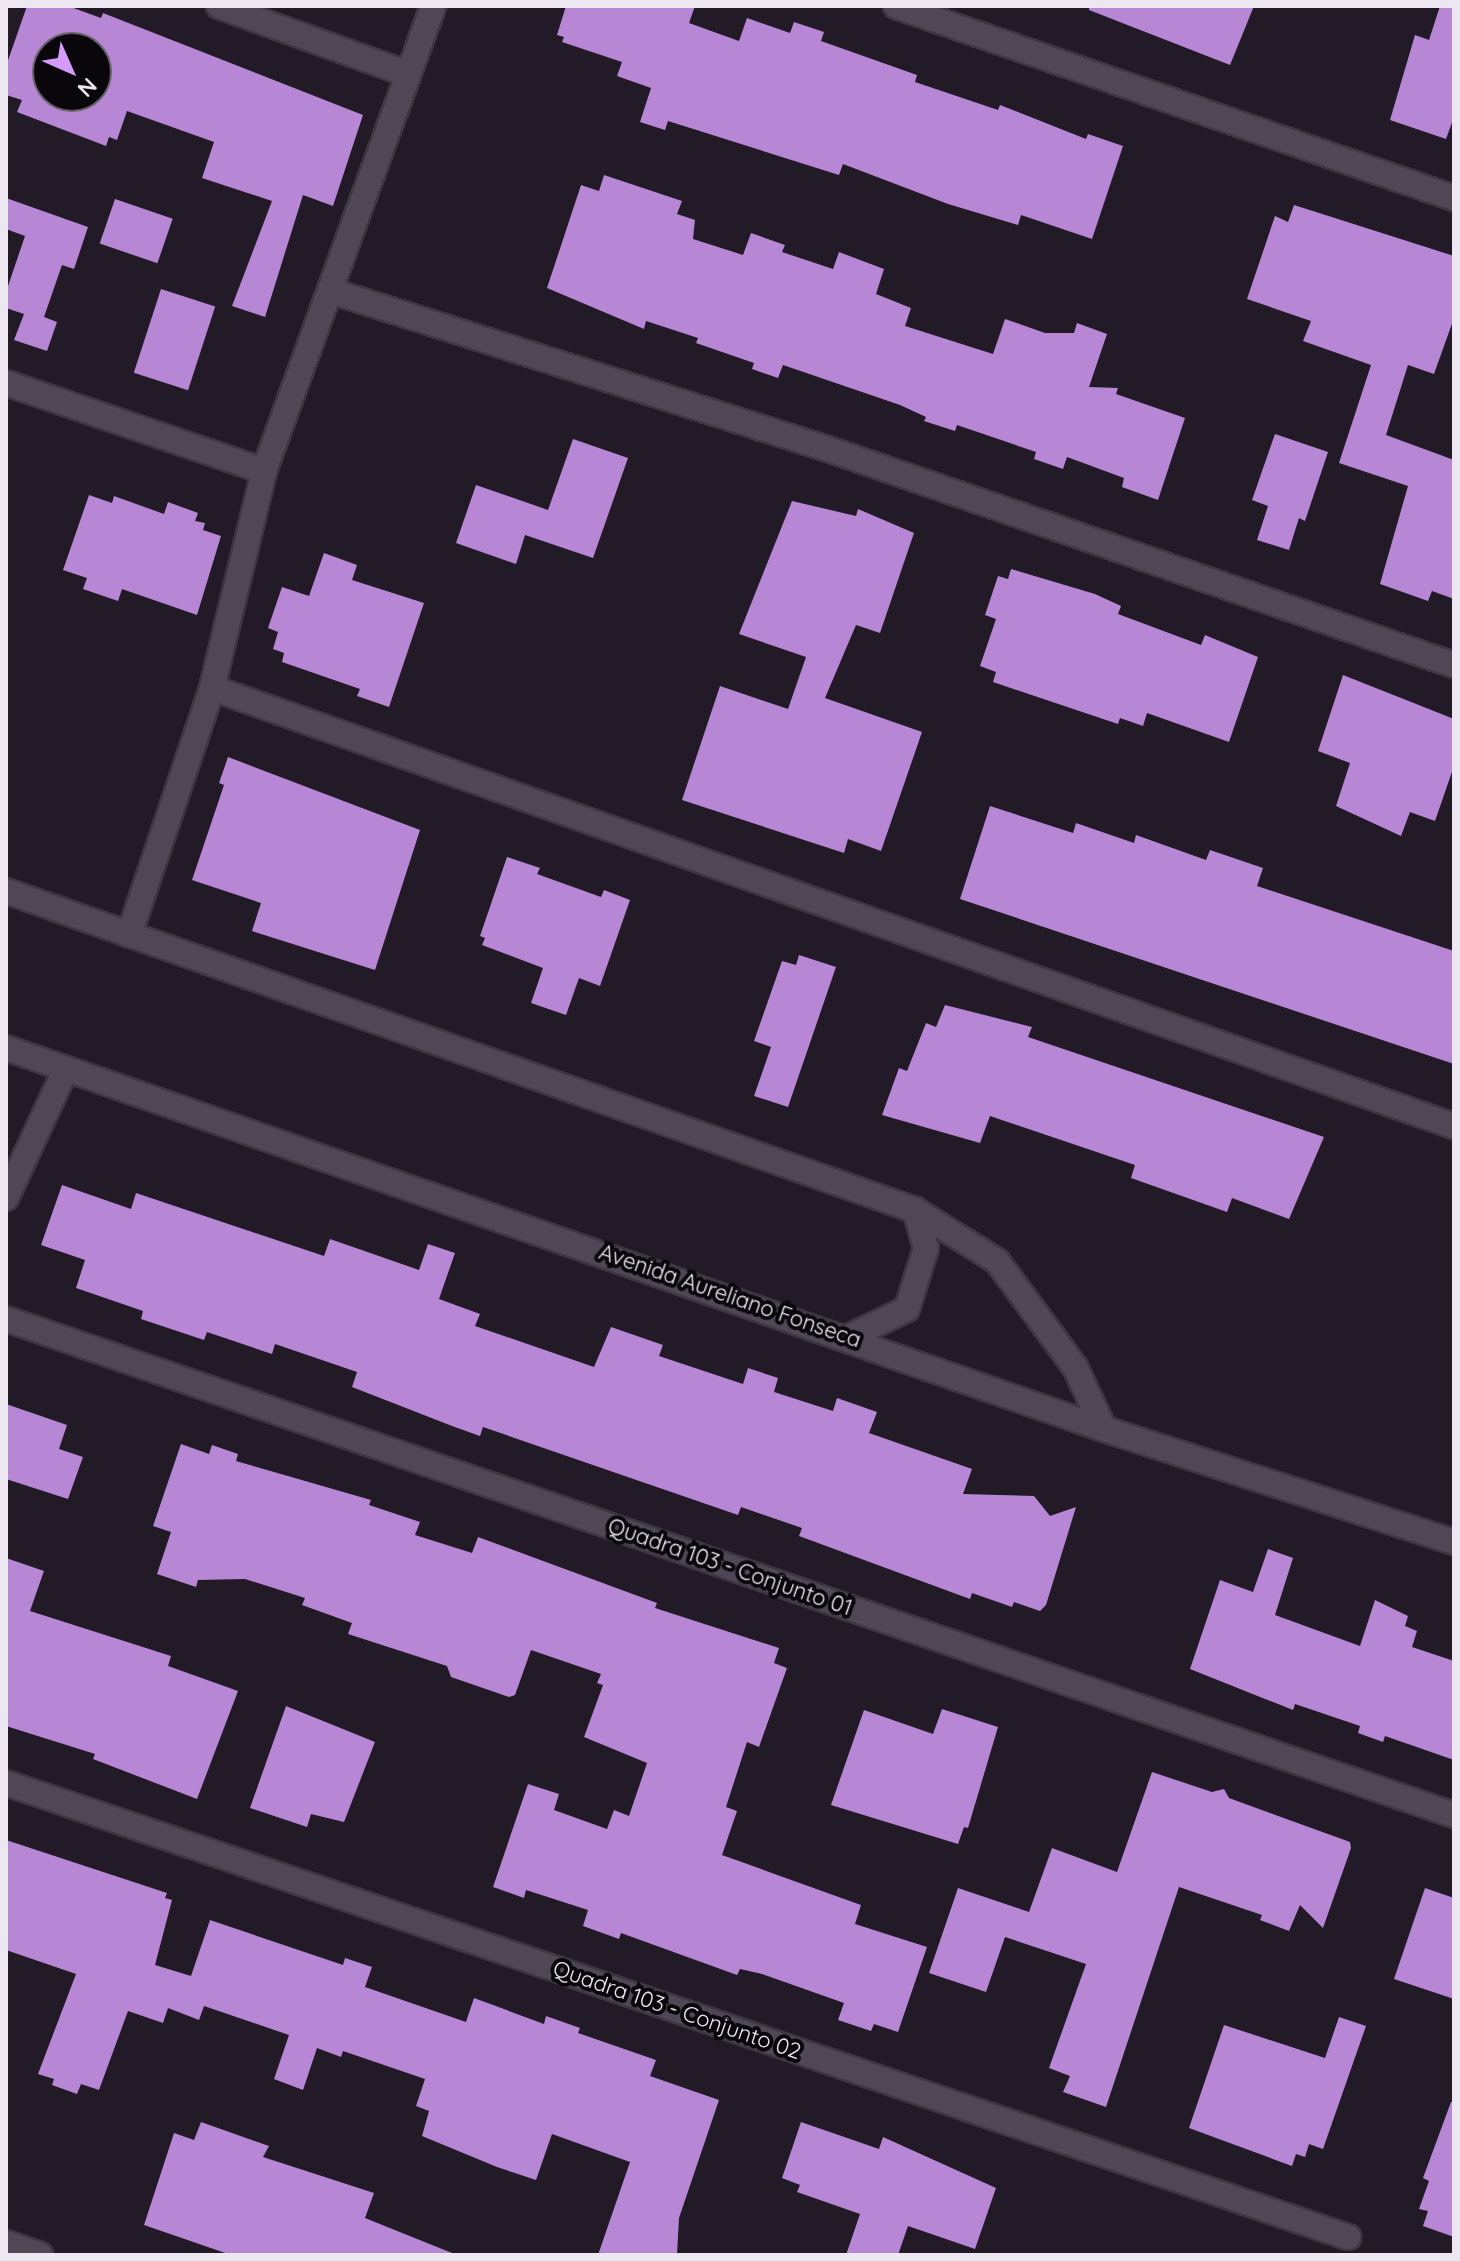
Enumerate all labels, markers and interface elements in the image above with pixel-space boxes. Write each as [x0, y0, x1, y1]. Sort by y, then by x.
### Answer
north arrow [32, 32, 112, 112]
text: N [72, 72, 103, 103]
street label: Avenida Aureliano Fonseca [596, 1239, 864, 1353]
street label: Quadra 103 - Conjunto 01 [604, 1513, 856, 1621]
street label: Quadra 103 - Conjunto 02 [550, 1955, 804, 2065]

